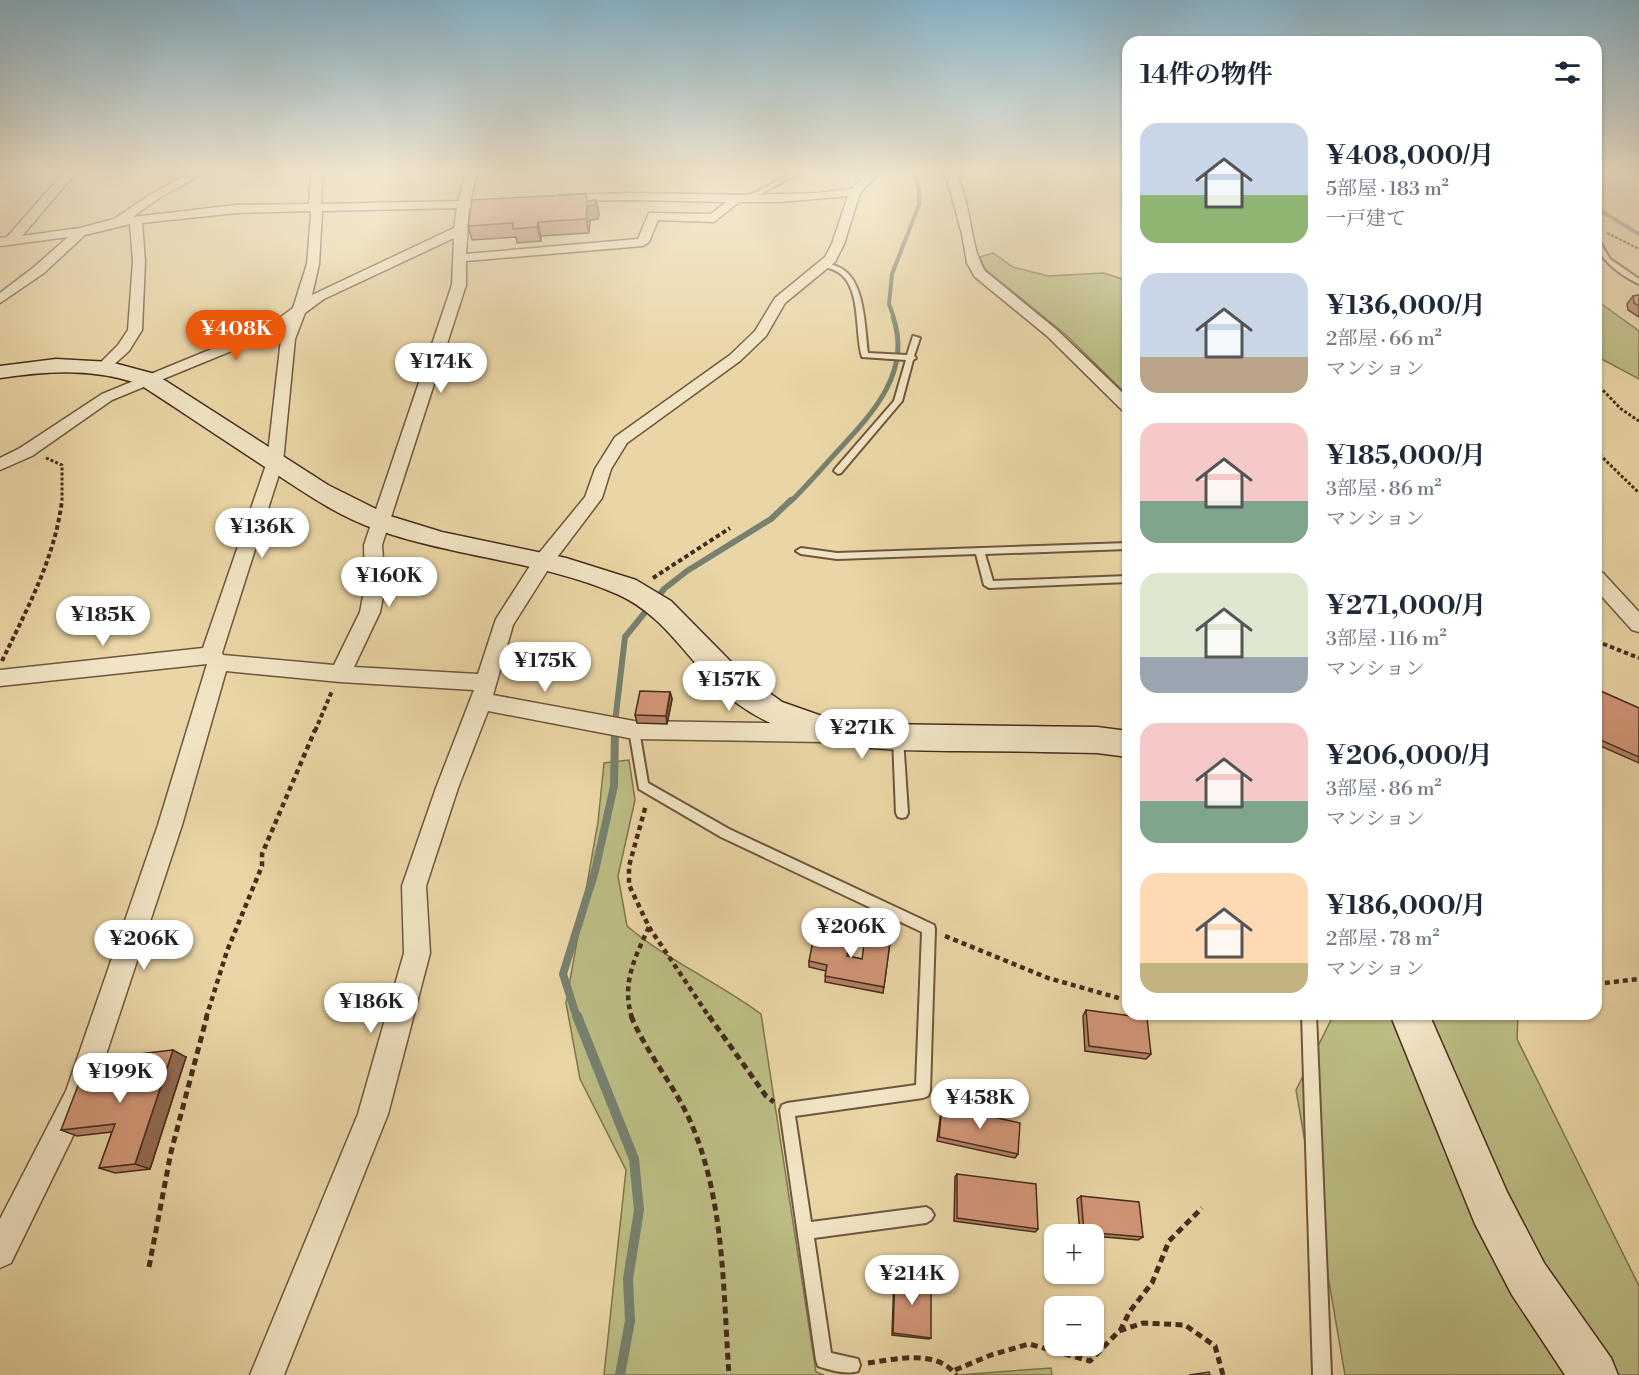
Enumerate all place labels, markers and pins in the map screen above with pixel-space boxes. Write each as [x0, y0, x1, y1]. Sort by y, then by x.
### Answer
pin: ¥408K [194, 310, 278, 361]
pin: ¥174K [399, 343, 483, 394]
pin: ¥136K [220, 508, 304, 559]
pin: ¥160K [347, 557, 431, 608]
pin: ¥185K [61, 596, 145, 647]
pin: ¥175K [503, 642, 587, 693]
pin: ¥157K [687, 661, 771, 712]
pin: ¥271K [820, 709, 904, 760]
pin: ¥206K [809, 908, 893, 959]
pin: ¥206K [102, 920, 186, 971]
pin: ¥186K [329, 983, 413, 1034]
pin: ¥199K [78, 1053, 162, 1104]
pin: ¥458K [938, 1079, 1022, 1130]
pin: ¥214K [870, 1255, 954, 1306]

